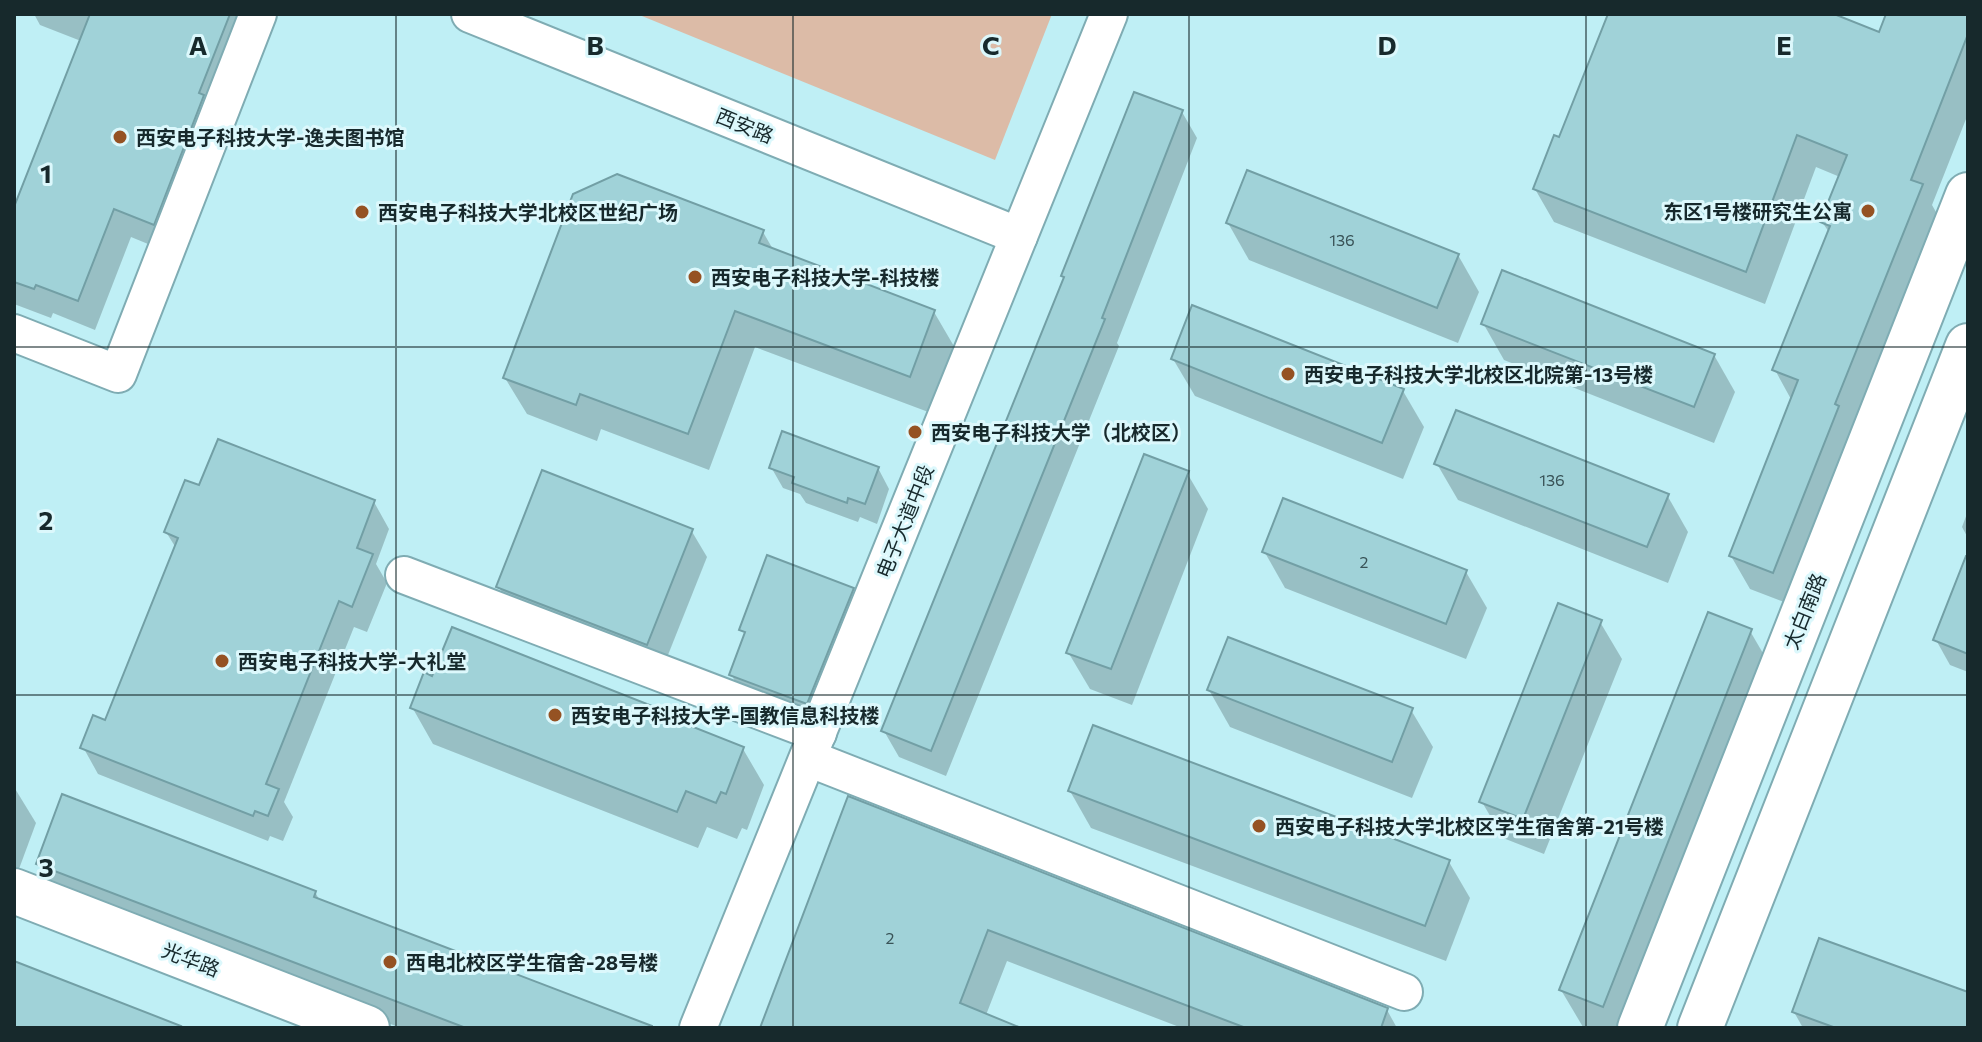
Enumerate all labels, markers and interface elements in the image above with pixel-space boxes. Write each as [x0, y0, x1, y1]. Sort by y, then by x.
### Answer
text: A [189, 29, 208, 60]
text: B [586, 29, 604, 60]
text: C [982, 29, 1000, 60]
text: D [1377, 29, 1397, 60]
text: E [1776, 29, 1792, 60]
street label: 西安路 [713, 103, 777, 147]
place label: 西安电子科技大学-逸夫图书馆 [136, 125, 405, 149]
marker: 西安电子科技大学-逸夫图书馆 [111, 128, 129, 146]
text: 1 [40, 157, 52, 188]
place label: 东区1号楼研究生公寓 [1663, 199, 1852, 223]
place label: 西安电子科技大学北校区世纪广场 [378, 200, 678, 224]
marker: 东区1号楼研究生公寓 [1859, 202, 1877, 220]
marker: 西安电子科技大学北校区世纪广场 [353, 203, 371, 221]
house number: 136 [1329, 230, 1355, 249]
place label: 西安电子科技大学-科技楼 [711, 265, 940, 289]
marker: 西安电子科技大学-科技楼 [686, 268, 704, 286]
place label: 西安电子科技大学北校区北院第-13号楼 [1304, 362, 1653, 386]
marker: 西安电子科技大学北校区北院第-13号楼 [1279, 365, 1297, 383]
place label: 西安电子科技大学（北校区） [931, 420, 1191, 444]
marker: 西安电子科技大学（北校区） [906, 423, 924, 441]
street label: 电子大道中段 [870, 461, 938, 581]
house number: 136 [1539, 470, 1565, 489]
text: 2 [39, 504, 53, 535]
house number: 2 [1360, 552, 1369, 571]
street label: 太白南路 [1778, 569, 1830, 653]
place label: 西安电子科技大学-大礼堂 [238, 649, 467, 673]
marker: 西安电子科技大学-大礼堂 [213, 652, 231, 670]
place label: 西安电子科技大学-国教信息科技楼 [571, 703, 880, 727]
marker: 西安电子科技大学-国教信息科技楼 [546, 706, 564, 724]
place label: 西安电子科技大学北校区学生宿舍第-21号楼 [1275, 814, 1664, 838]
marker: 西安电子科技大学北校区学生宿舍第-21号楼 [1250, 817, 1268, 835]
text: 3 [38, 851, 54, 882]
house number: 2 [886, 928, 895, 947]
street label: 光华路 [159, 937, 223, 981]
place label: 西电北校区学生宿舍-28号楼 [406, 950, 658, 974]
marker: 西电北校区学生宿舍-28号楼 [381, 953, 399, 971]

